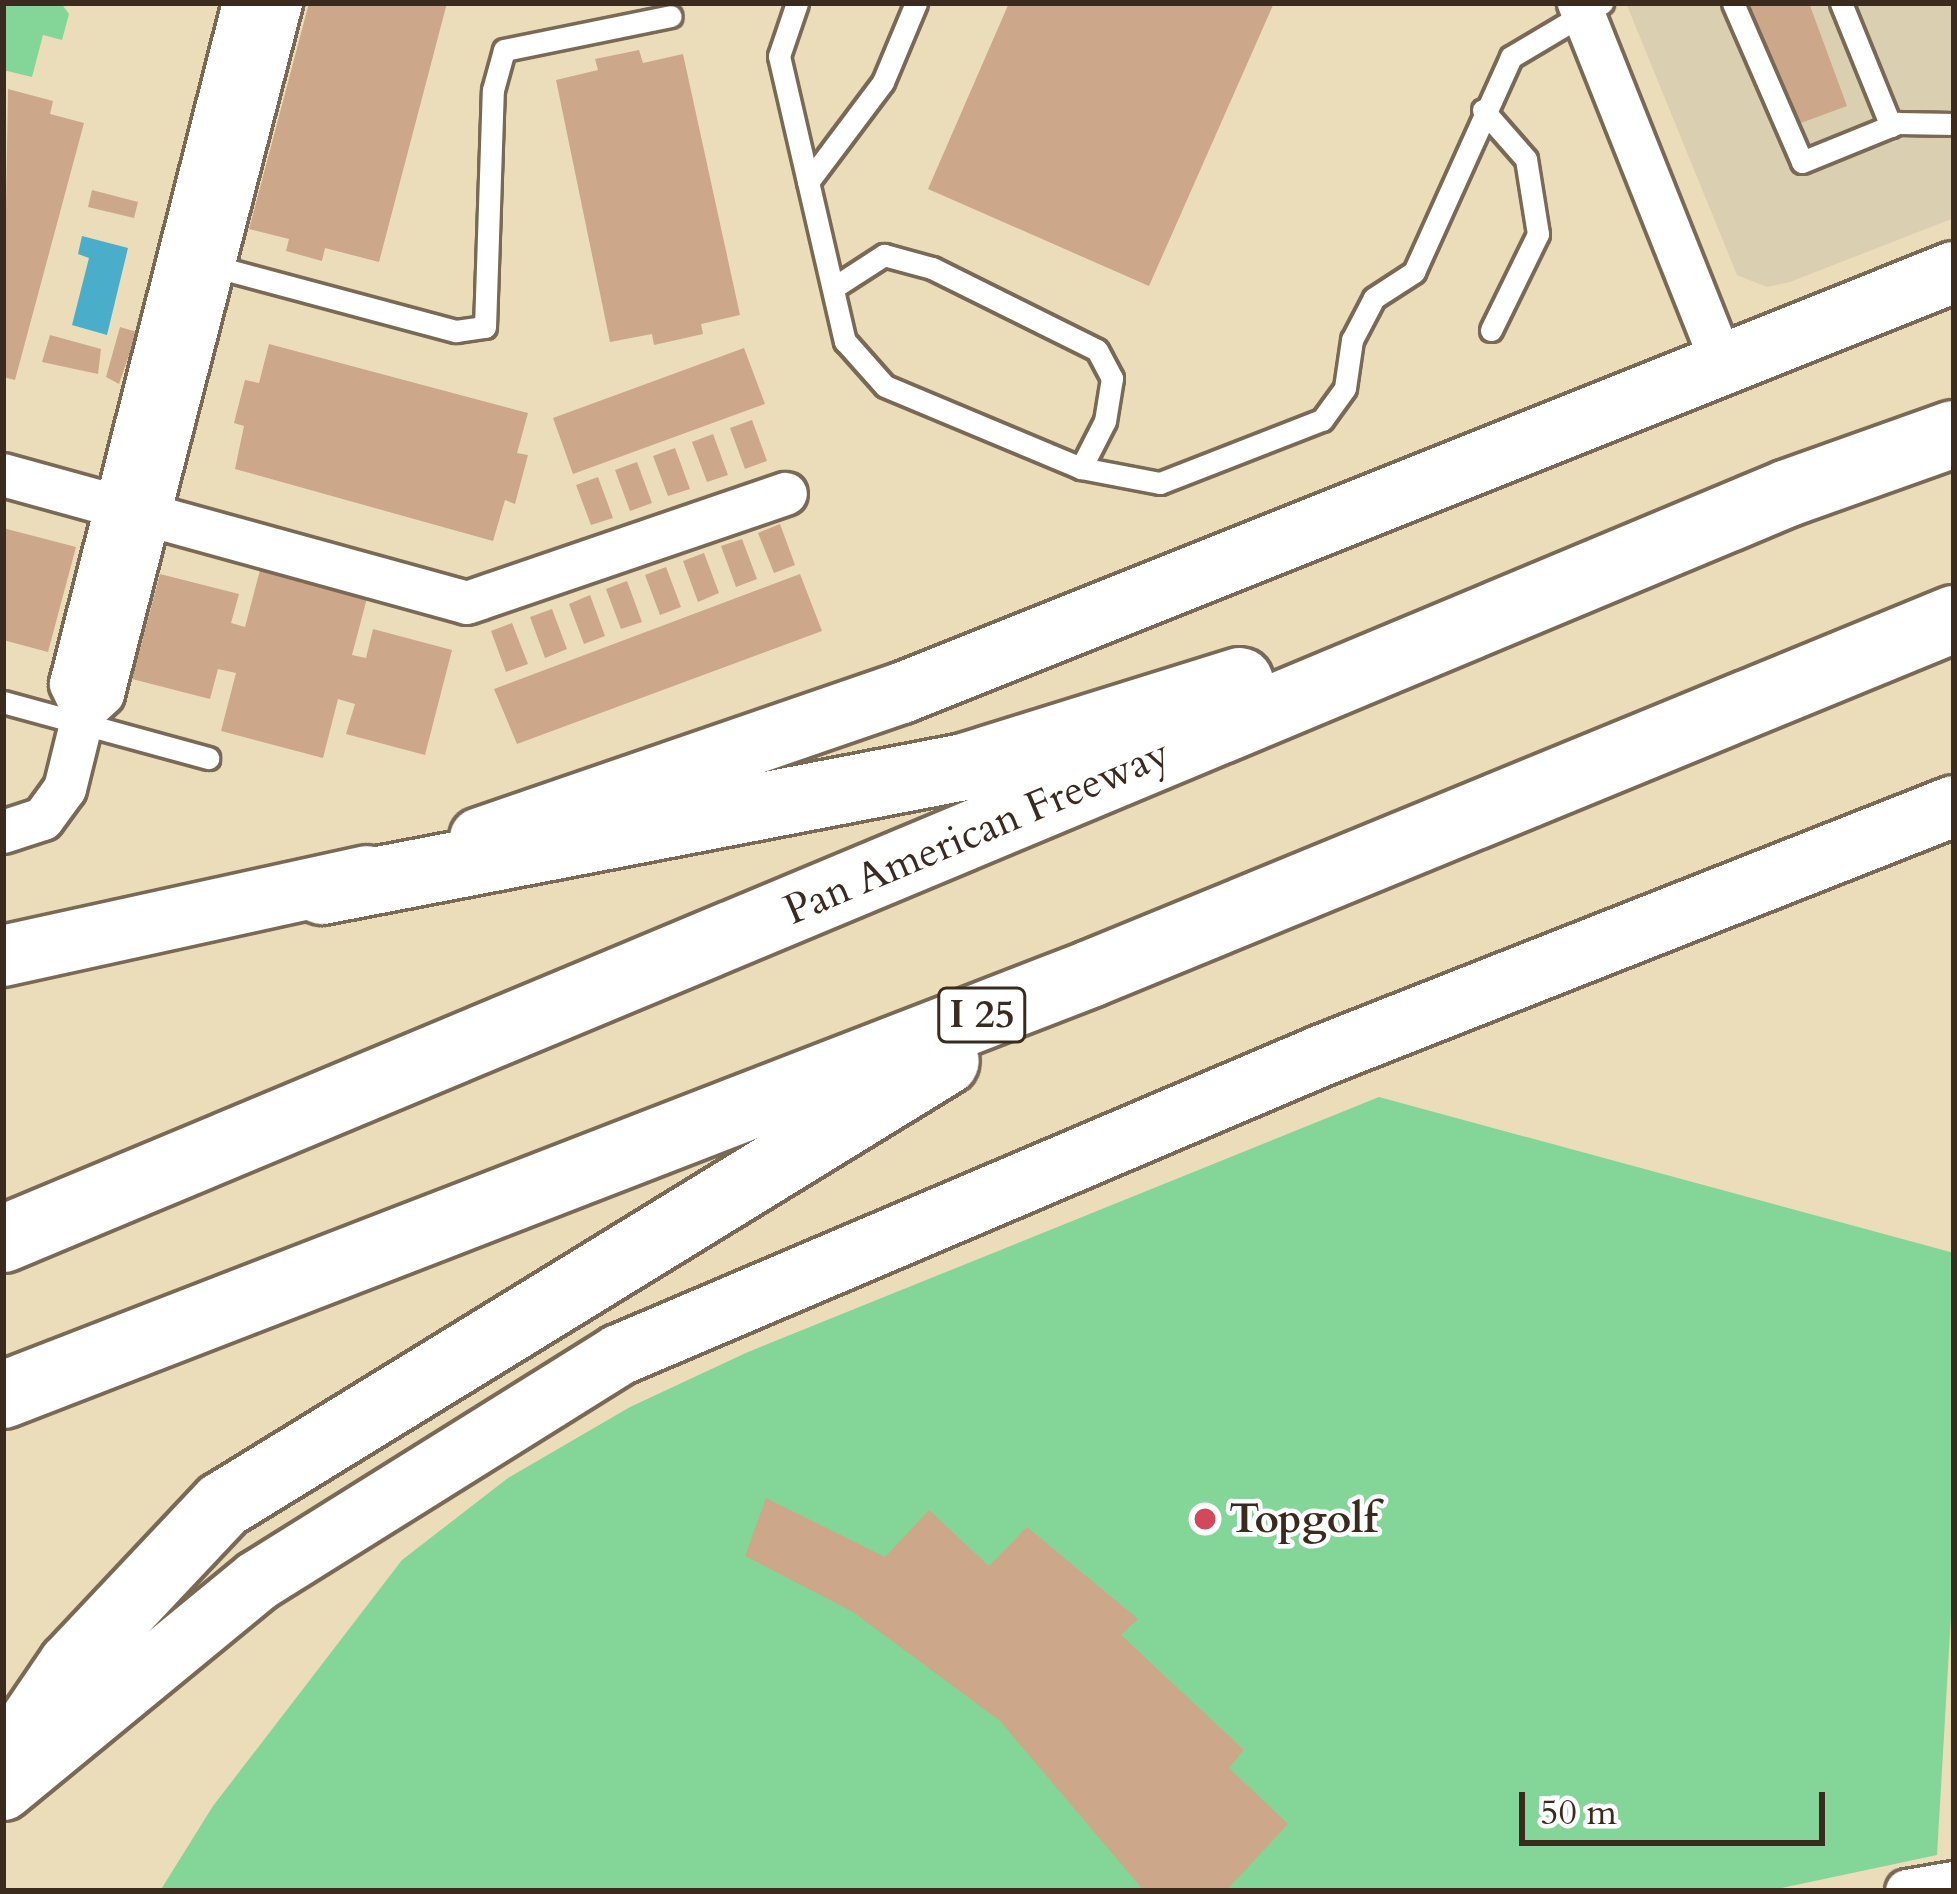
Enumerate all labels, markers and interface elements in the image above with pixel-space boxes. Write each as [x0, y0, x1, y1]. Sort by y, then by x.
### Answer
street label: Pan American Freeway [777, 728, 1177, 936]
road number: I 25 [937, 982, 1027, 1048]
place label: Topgolf [1229, 1494, 1378, 1544]
marker: Topgolf [1192, 1506, 1218, 1532]
scale bar [1525, 1768, 1831, 1842]
text: 50 m [1540, 1788, 1617, 1837]

